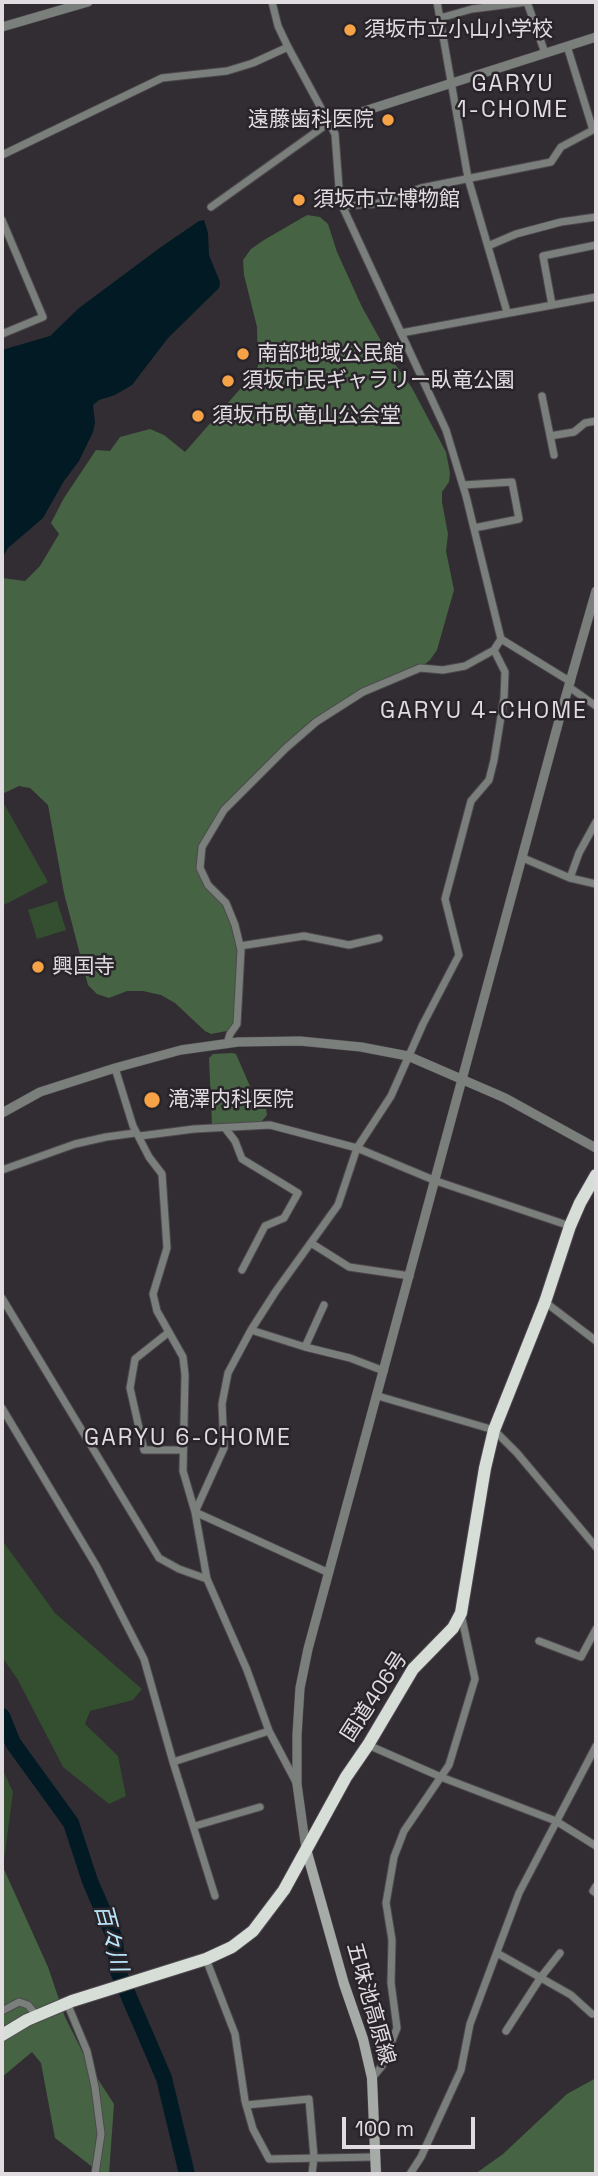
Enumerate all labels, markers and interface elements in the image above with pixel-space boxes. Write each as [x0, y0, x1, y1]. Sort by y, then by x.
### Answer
place label: 須坂市立小山小学校 [364, 17, 553, 43]
marker: 須坂市立小山小学校 [342, 22, 358, 38]
district label: GARYU 1-CHOME [458, 71, 568, 125]
place label: 遠藤歯科医院 [248, 107, 374, 133]
marker: 遠藤歯科医院 [380, 112, 396, 128]
place label: 須坂市立博物館 [313, 187, 460, 213]
marker: 須坂市立博物館 [291, 192, 307, 208]
place label: 南部地域公民館 [257, 341, 404, 367]
marker: 南部地域公民館 [235, 346, 251, 362]
place label: 須坂市民ギャラリー臥竜公園 [242, 368, 515, 394]
marker: 須坂市民ギャラリー臥竜公園 [220, 373, 236, 389]
place label: 須坂市臥竜山公会堂 [212, 403, 401, 429]
marker: 須坂市臥竜山公会堂 [190, 408, 206, 424]
district label: GARYU 4-CHOME [382, 698, 586, 726]
place label: 興国寺 [52, 954, 115, 980]
marker: 興国寺 [30, 959, 46, 975]
place label: 滝澤内科医院 [168, 1087, 294, 1113]
marker: 滝澤内科医院 [142, 1090, 162, 1110]
district label: GARYU 6-CHOME [86, 1425, 290, 1453]
street label: 国道406号 [337, 1647, 413, 1747]
water label: 百々川 [88, 1901, 132, 1975]
street label: 五味池高原線 [341, 1940, 399, 2068]
scale bar [346, 2102, 479, 2146]
text: 100 m [355, 2115, 414, 2142]

